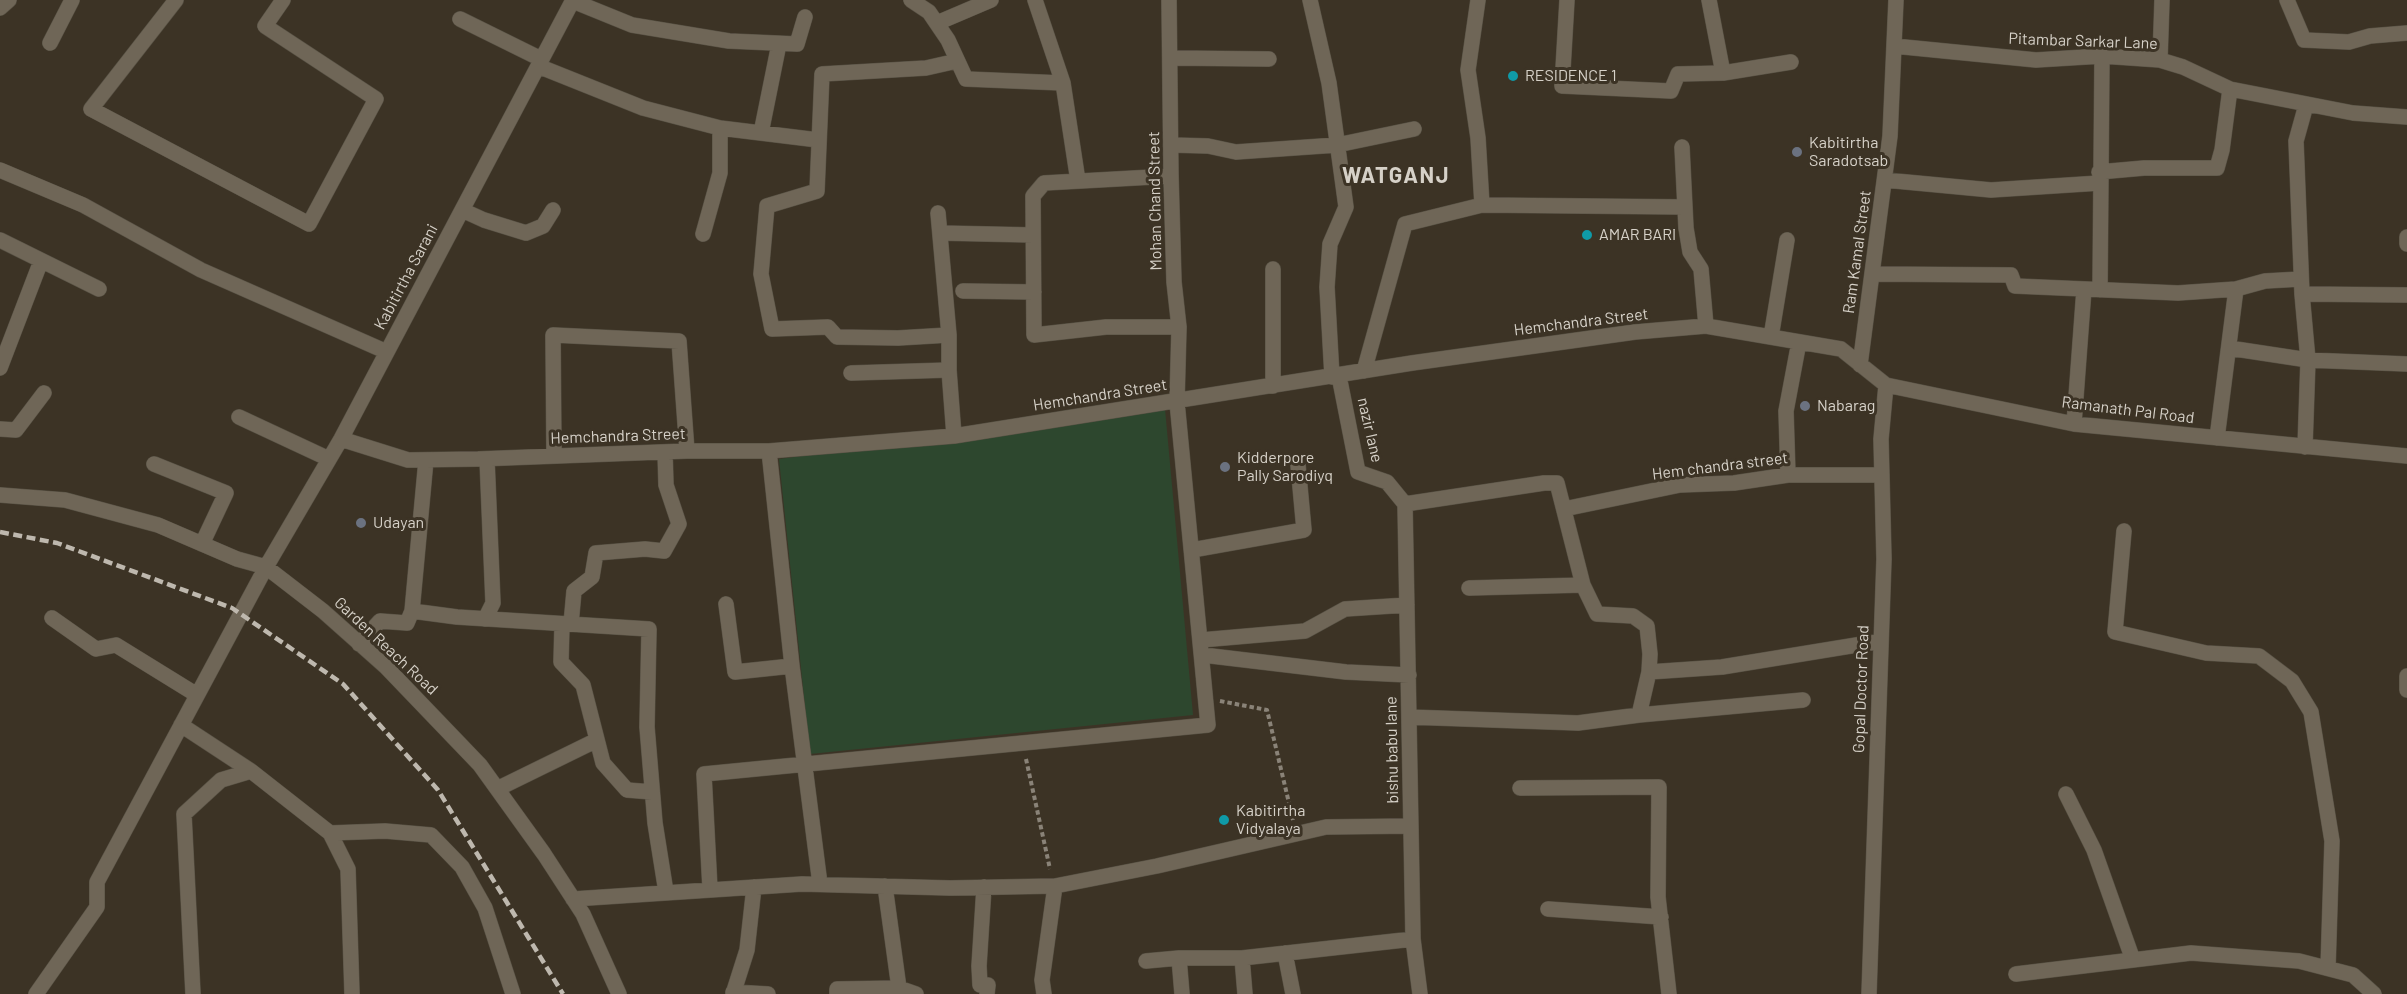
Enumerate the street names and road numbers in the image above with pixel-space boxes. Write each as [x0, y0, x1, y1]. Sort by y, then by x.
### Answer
street label: Pitambar Sarkar Lane [2008, 29, 2158, 53]
street label: Mohan Chand Street [1144, 131, 1166, 271]
street label: Ram Kamal Street [1839, 189, 1875, 315]
street label: Kabitirtha Sarani [370, 221, 442, 333]
street label: Hemchandra Street [1513, 304, 1649, 340]
street label: Hemchandra Street [1032, 375, 1168, 415]
street label: Ramanath Pal Road [2061, 392, 2195, 428]
street label: nazir lane [1353, 396, 1387, 464]
street label: Hemchandra Street [550, 424, 686, 448]
street label: Hem chandra street [1651, 448, 1789, 484]
street label: Garden Reach Road [330, 593, 442, 699]
street label: Gopal Doctor Road [1849, 625, 1873, 753]
street label: bishu babu lane [1381, 696, 1403, 804]

